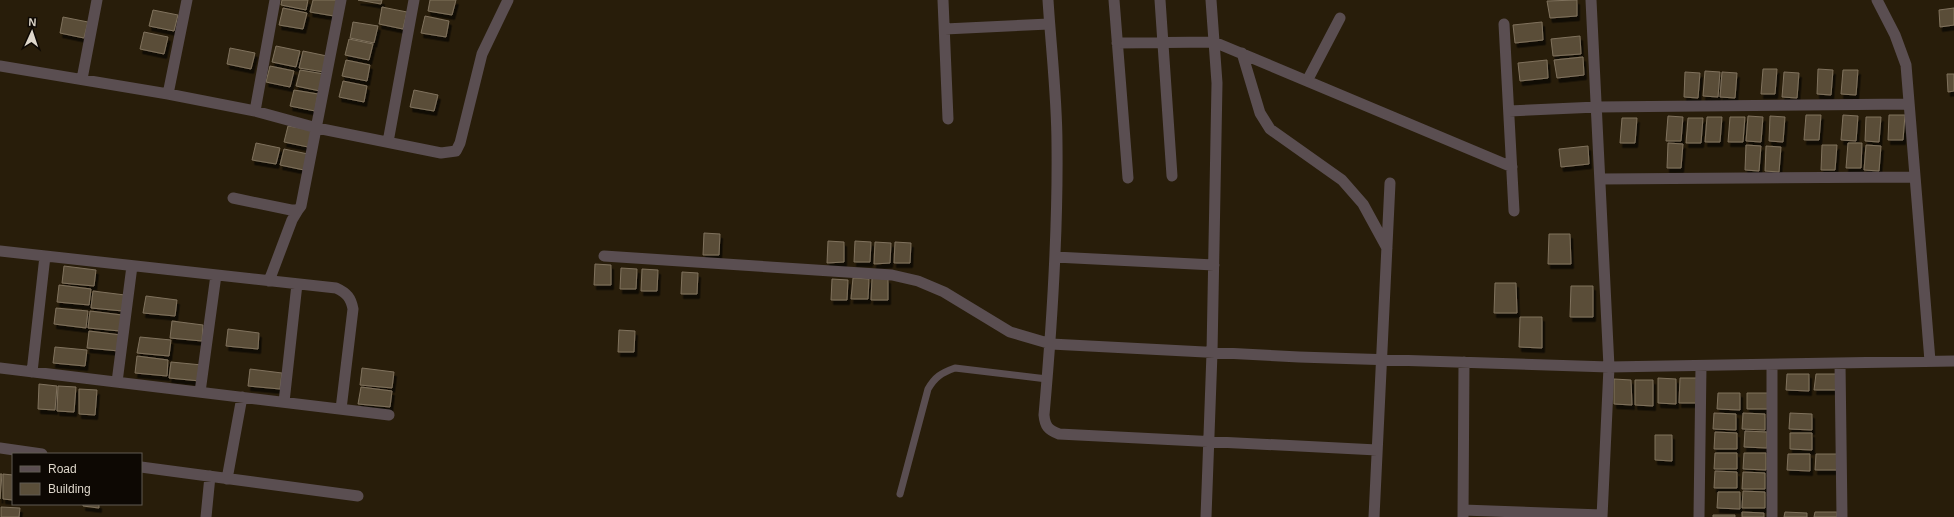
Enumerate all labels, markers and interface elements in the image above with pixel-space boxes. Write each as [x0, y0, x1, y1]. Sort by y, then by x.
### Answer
north arrow [12, 12, 52, 52]
text: N [28, 16, 37, 28]
legend [12, 453, 142, 505]
text: Road [48, 462, 77, 476]
text: Building [48, 482, 91, 496]

